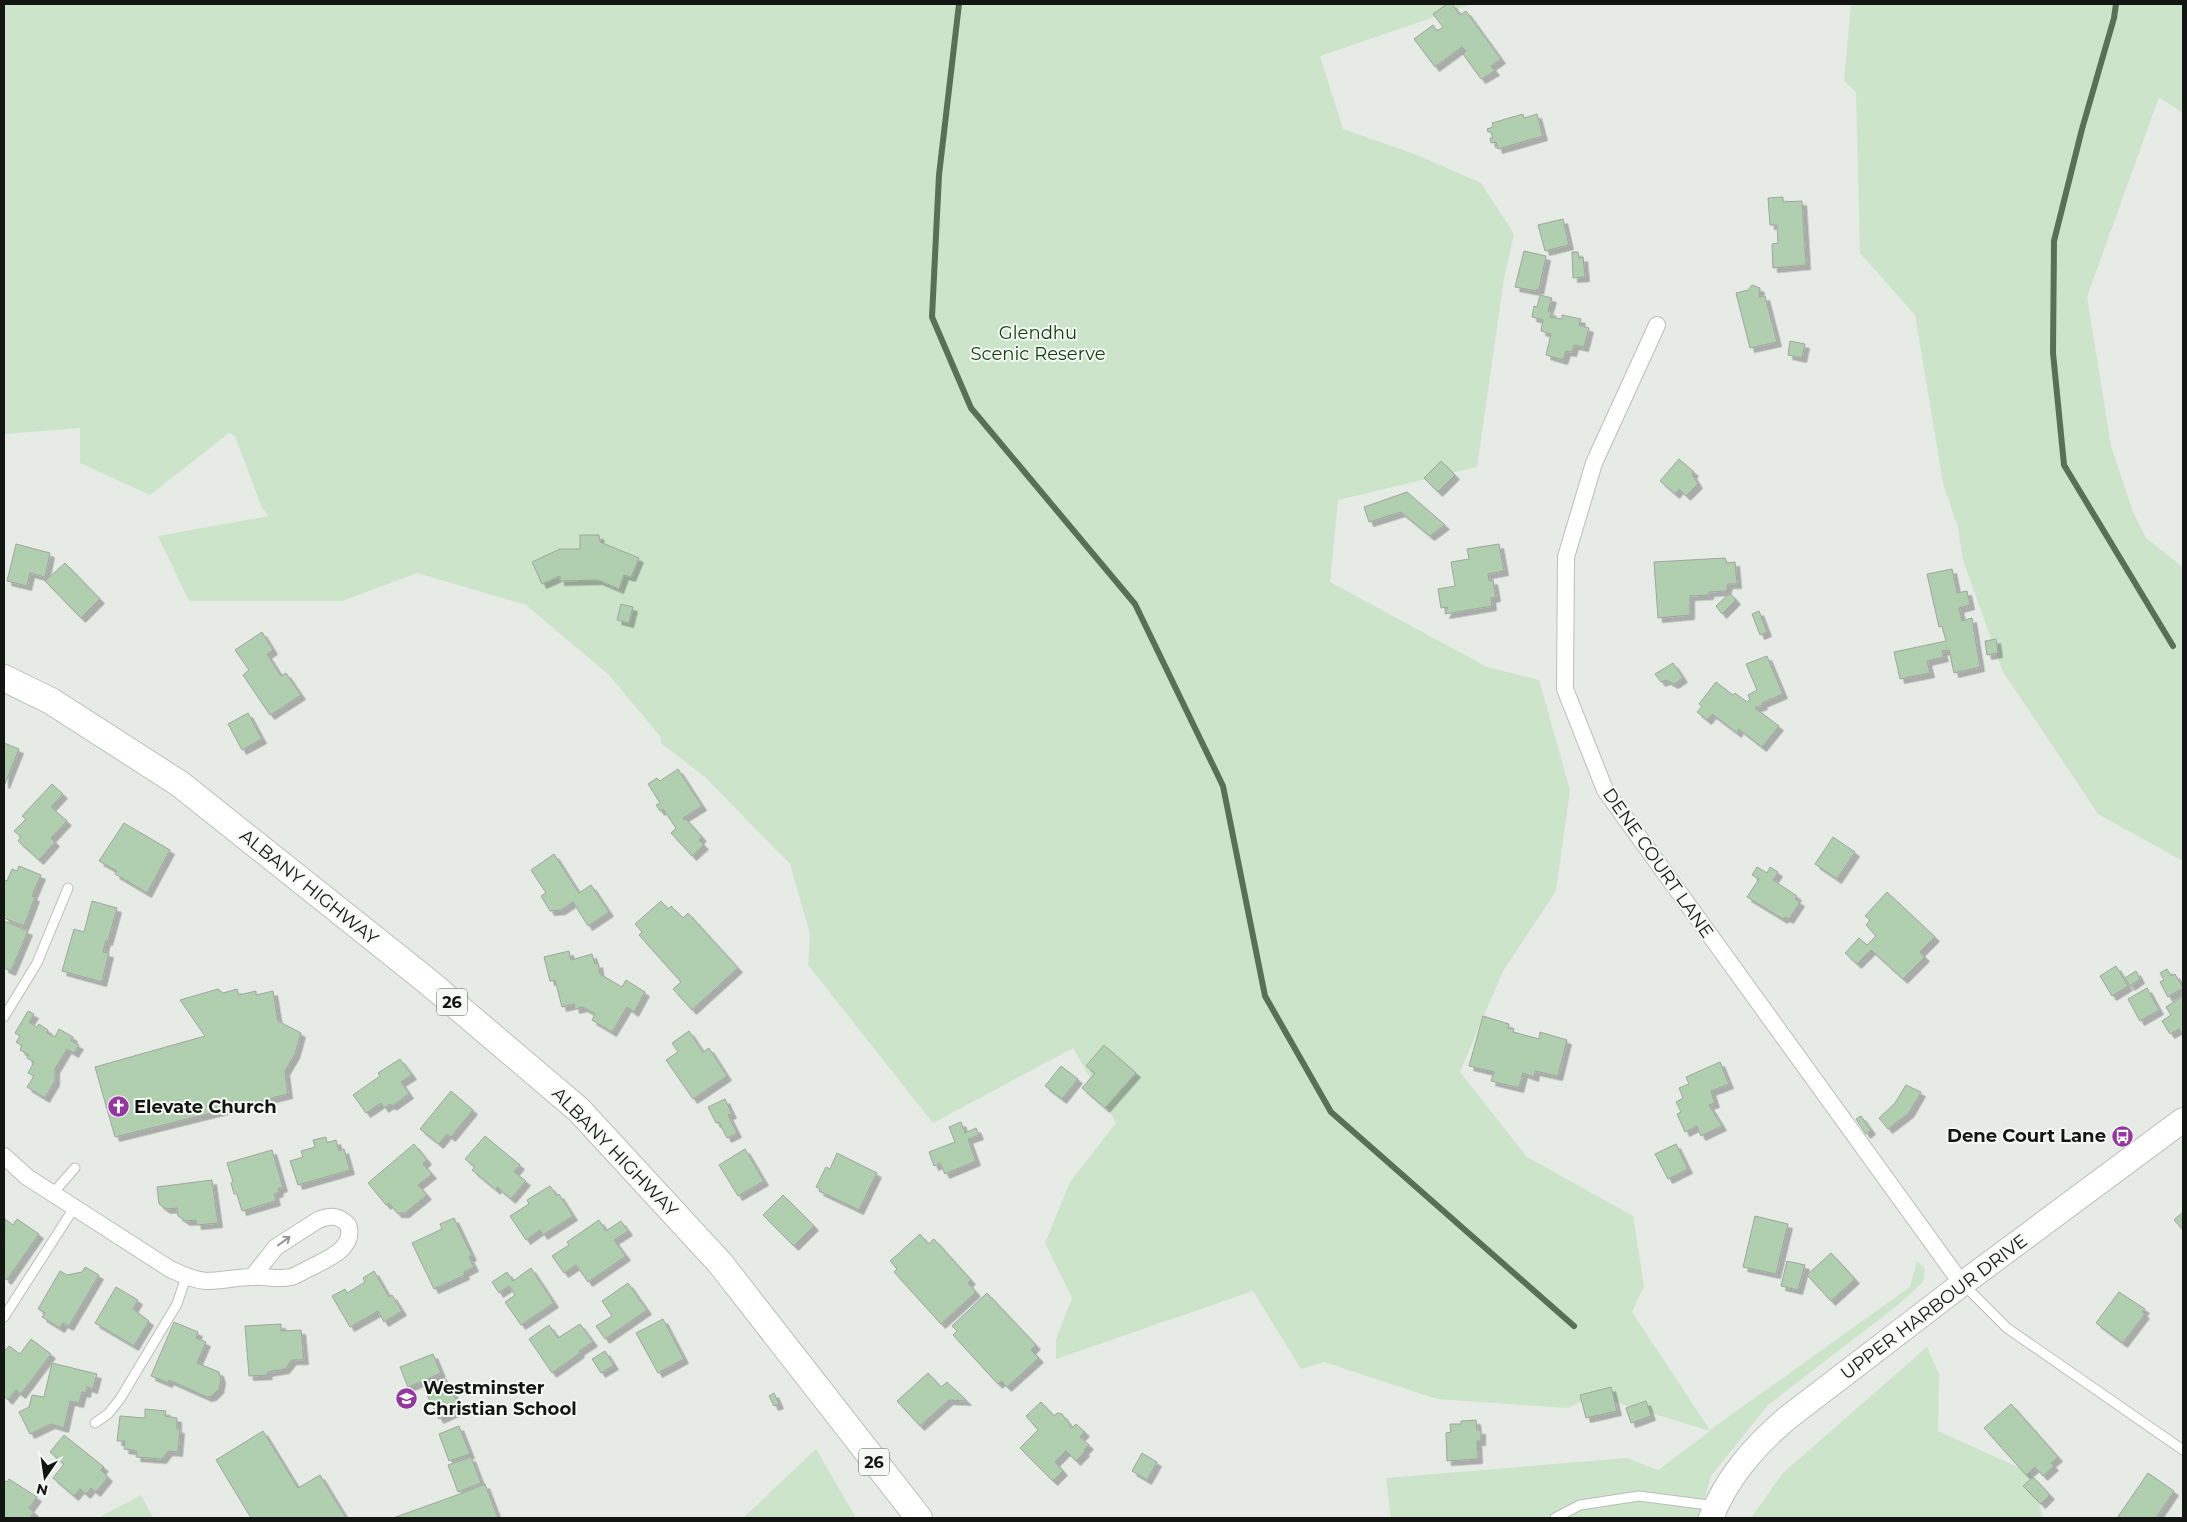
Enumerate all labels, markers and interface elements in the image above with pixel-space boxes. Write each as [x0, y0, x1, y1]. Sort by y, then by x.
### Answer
park label: Glendhu Scenic Reserve [970, 322, 1106, 365]
street label: DENE COURT LANE [1598, 784, 1718, 942]
street label: ALBANY HIGHWAY [235, 824, 383, 950]
road number: 26 [437, 989, 467, 1016]
street label: ALBANY HIGHWAY [547, 1083, 683, 1222]
church icon: Elevate Church [106, 1095, 130, 1119]
place label: Elevate Church [134, 1096, 277, 1118]
bus stop icon: Dene Court Lane [2110, 1124, 2134, 1148]
place label: Dene Court Lane [1947, 1125, 2106, 1147]
street label: UPPER HARBOUR DRIVE [1836, 1230, 2032, 1384]
one-way arrow [277, 1236, 291, 1246]
place label: Westminster Christian School [423, 1377, 577, 1420]
school or university icon: Westminster Christian School [395, 1386, 419, 1410]
road number: 26 [859, 1448, 889, 1475]
north arrow [20, 1452, 70, 1502]
text: N [35, 1480, 50, 1500]

